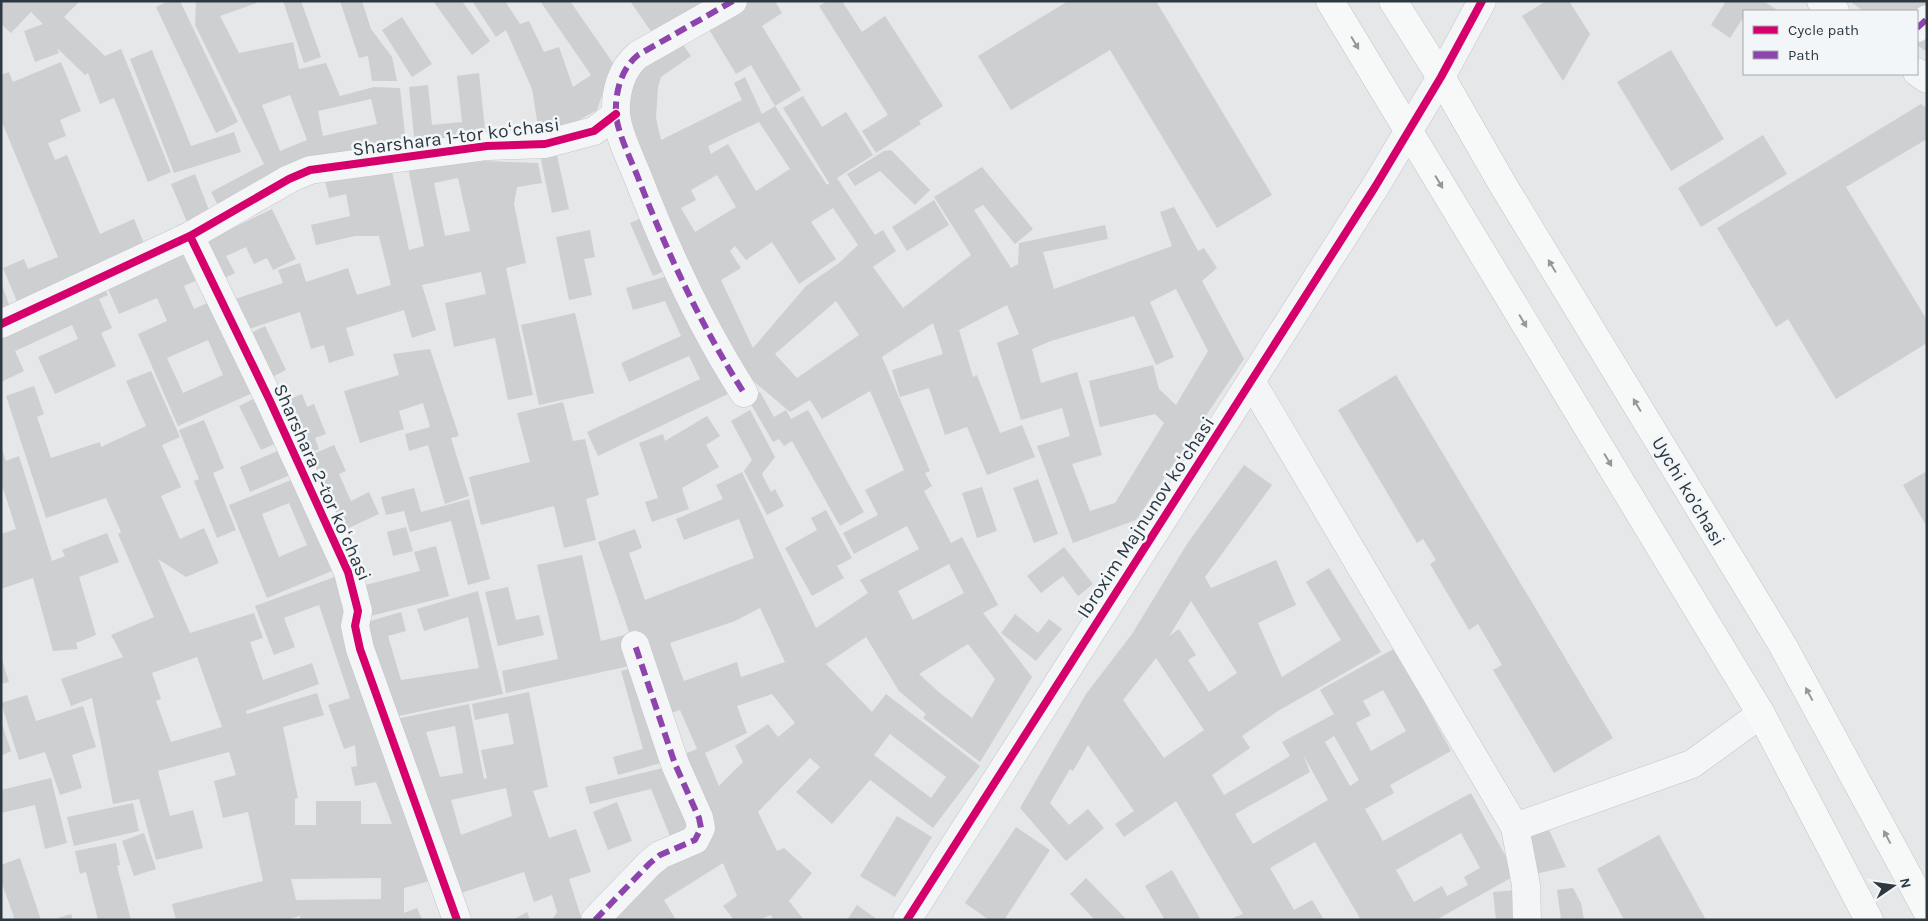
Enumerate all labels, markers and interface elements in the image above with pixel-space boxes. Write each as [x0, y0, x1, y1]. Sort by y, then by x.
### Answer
legend [1743, 10, 1918, 75]
text: Cycle path [1788, 21, 1859, 39]
one-way arrow [1351, 37, 1360, 50]
text: Path [1788, 46, 1819, 64]
street label: Sharshara 1-tor koʻchasi [351, 113, 561, 161]
one-way arrow [1435, 176, 1444, 189]
one-way arrow [1548, 259, 1557, 272]
one-way arrow [1519, 315, 1528, 328]
street label: Sharshara 2-tor koʻchasi [269, 381, 376, 584]
one-way arrow [1632, 398, 1641, 411]
street label: Ibroxim Majnunov koʻchasi [1072, 413, 1219, 622]
street label: Uychi ko'chasi [1647, 433, 1729, 550]
one-way arrow [1603, 454, 1612, 467]
one-way arrow [1805, 687, 1813, 702]
one-way arrow [1883, 830, 1891, 844]
north arrow [1868, 861, 1918, 911]
text: N [1896, 876, 1915, 890]

